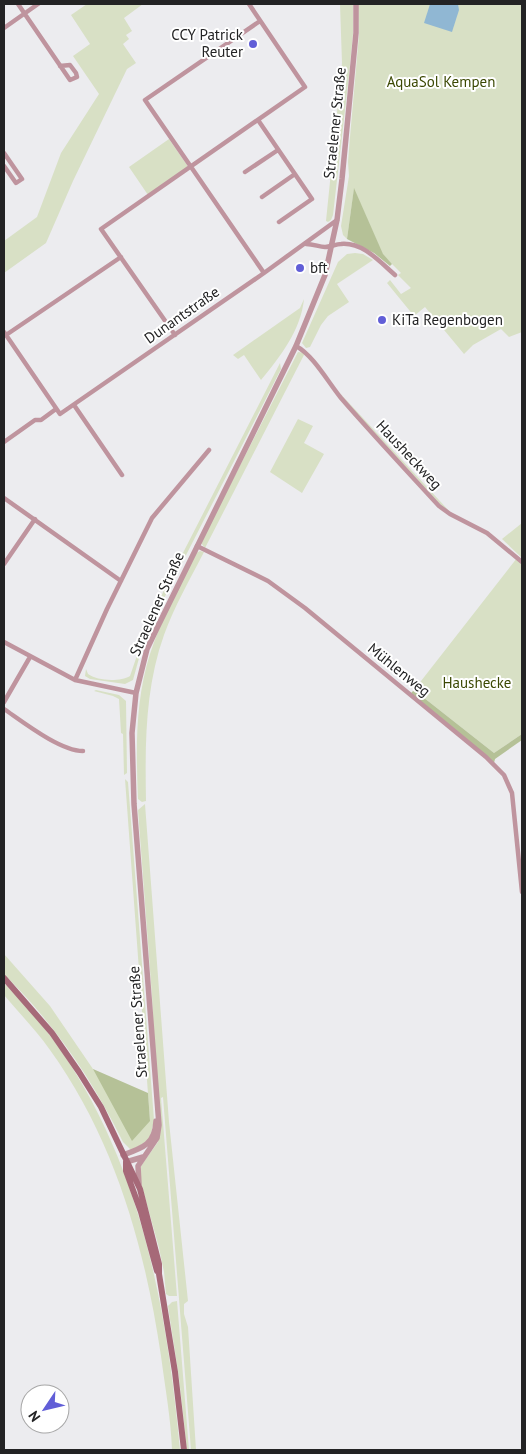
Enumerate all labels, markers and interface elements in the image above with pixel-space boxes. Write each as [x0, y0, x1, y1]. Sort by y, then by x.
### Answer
place label: CCY Patrick Reuter [171, 25, 244, 61]
marker: CCY Patrick Reuter [247, 38, 259, 50]
street label: Straelener Straße [319, 66, 350, 180]
park label: AquaSol Kempen [387, 72, 495, 91]
place label: bft [310, 258, 328, 277]
marker: bft [294, 262, 306, 274]
street label: Dunantstraße [141, 282, 223, 347]
place label: KiTa Regenbogen [392, 310, 503, 329]
marker: KiTa Regenbogen [376, 314, 388, 326]
street label: Hausheckweg [372, 416, 446, 493]
street label: Straelener Straße [125, 549, 188, 659]
street label: Mühlenweg [364, 639, 434, 701]
park label: Haushecke [443, 673, 511, 692]
street label: Straelener Straße [124, 965, 151, 1079]
north arrow [20, 1384, 70, 1434]
text: N [24, 1408, 44, 1425]

